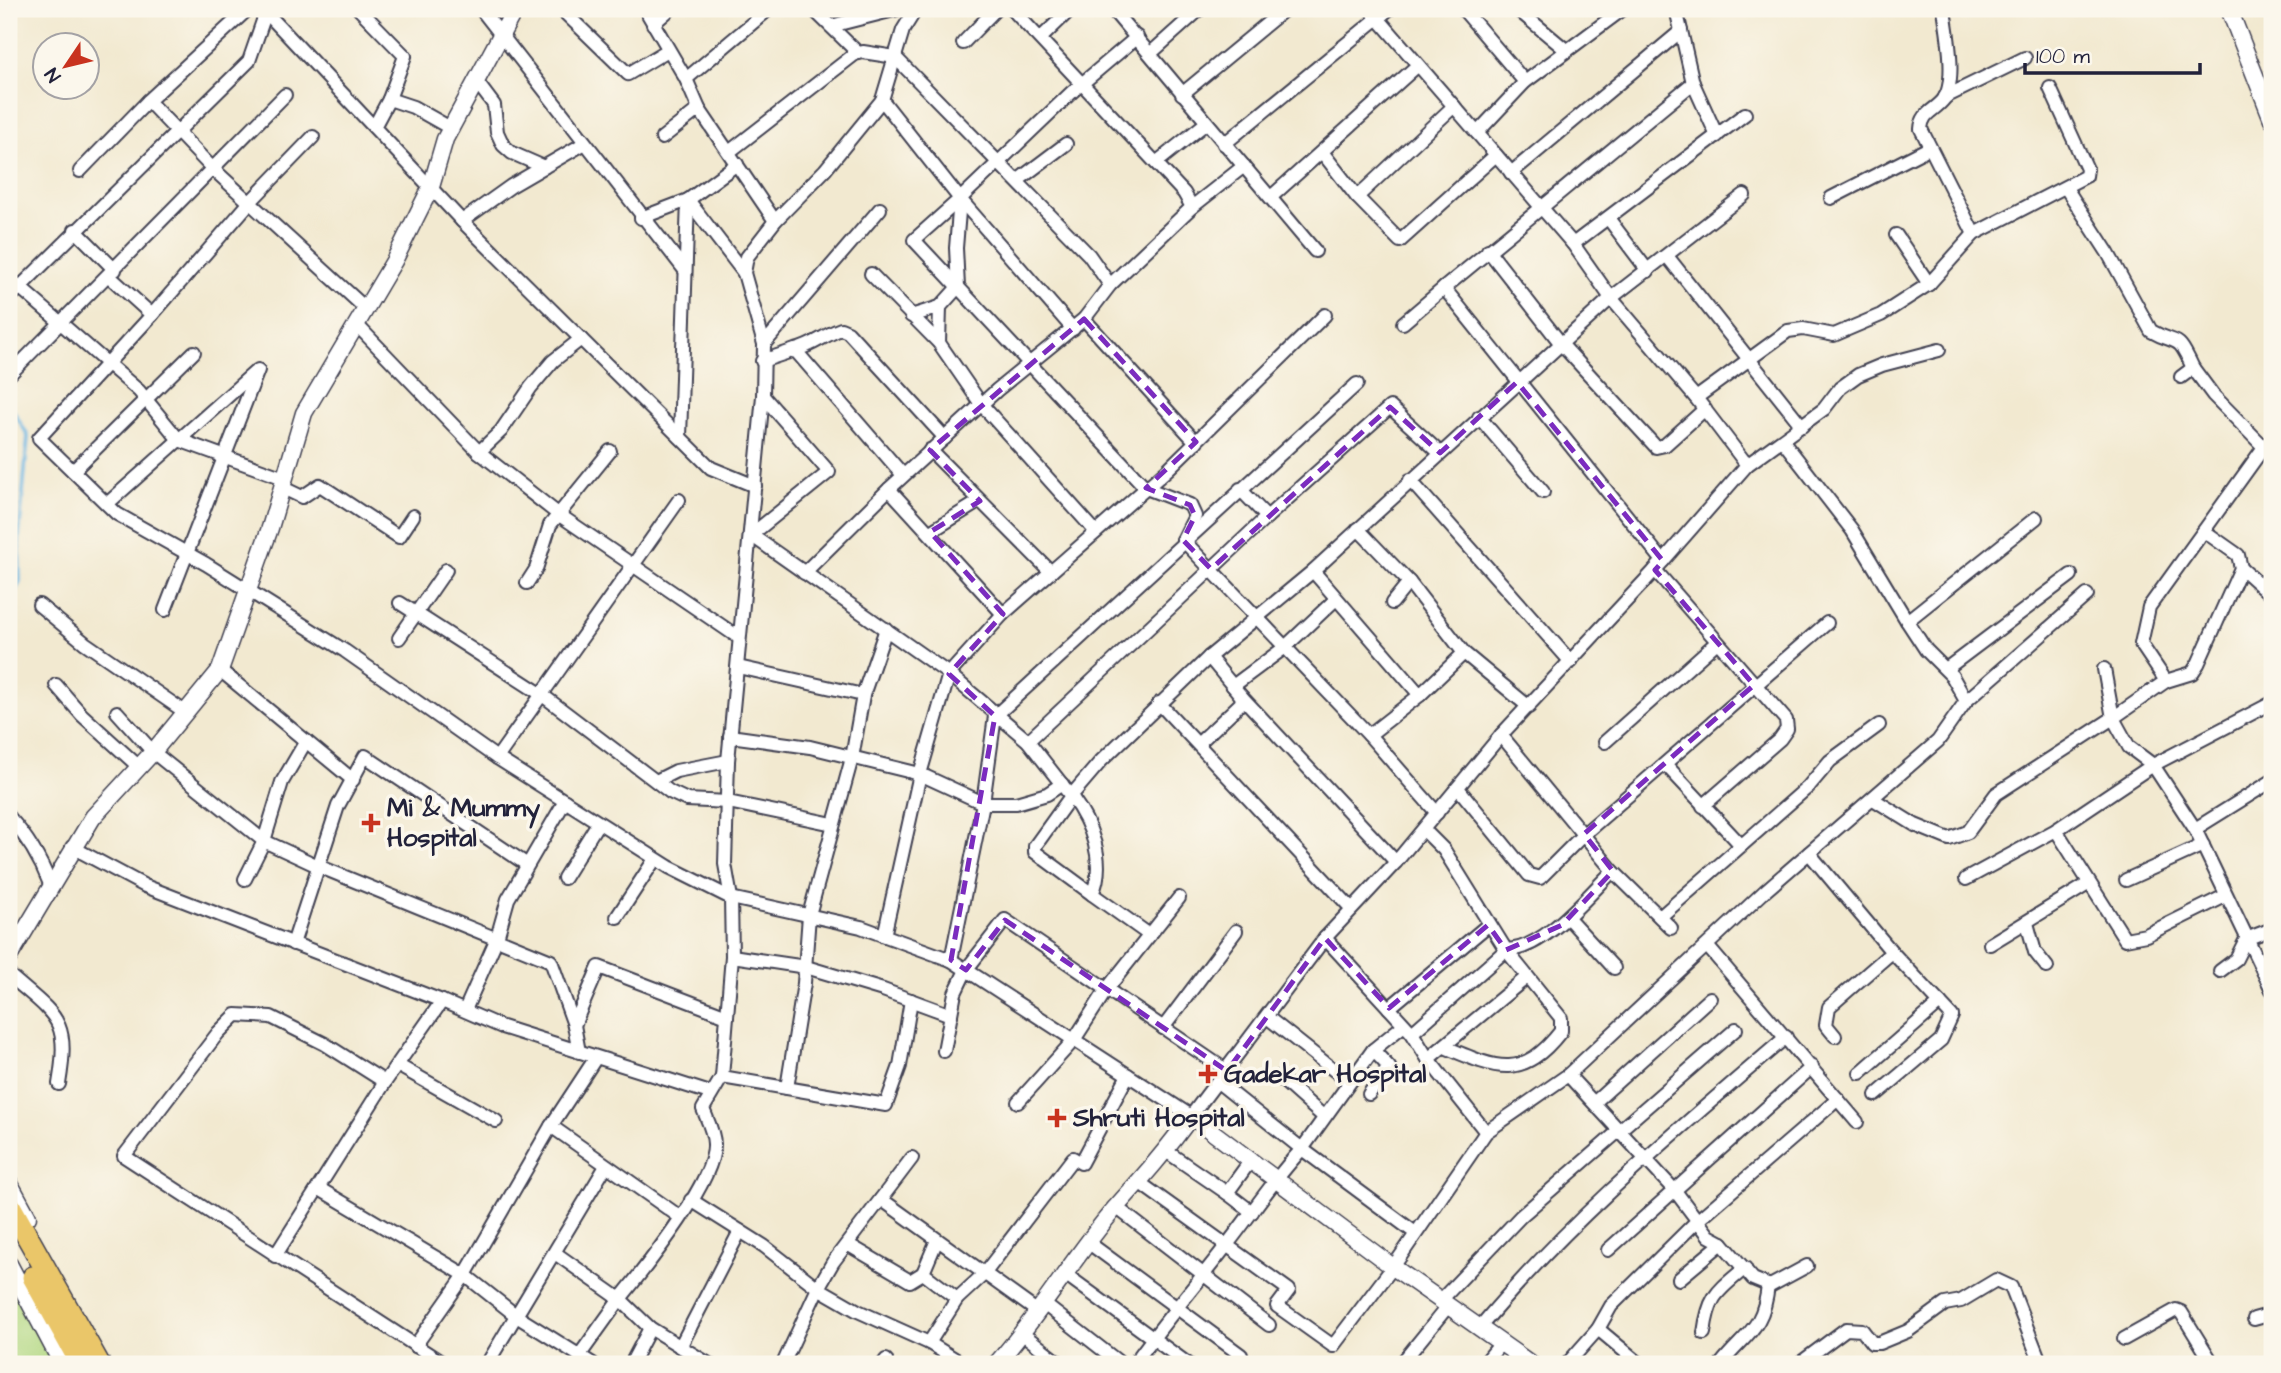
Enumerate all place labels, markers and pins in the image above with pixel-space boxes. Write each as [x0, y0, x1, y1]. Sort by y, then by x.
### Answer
place label: Mi & Mummy Hospital [387, 790, 541, 856]
marker: Mi & Mummy Hospital [361, 813, 381, 833]
place label: Gadekar Hospital [1224, 1056, 1426, 1092]
marker: Gadekar Hospital [1198, 1064, 1218, 1084]
place label: Shruti Hospital [1072, 1100, 1245, 1136]
marker: Shruti Hospital [1047, 1108, 1067, 1128]

